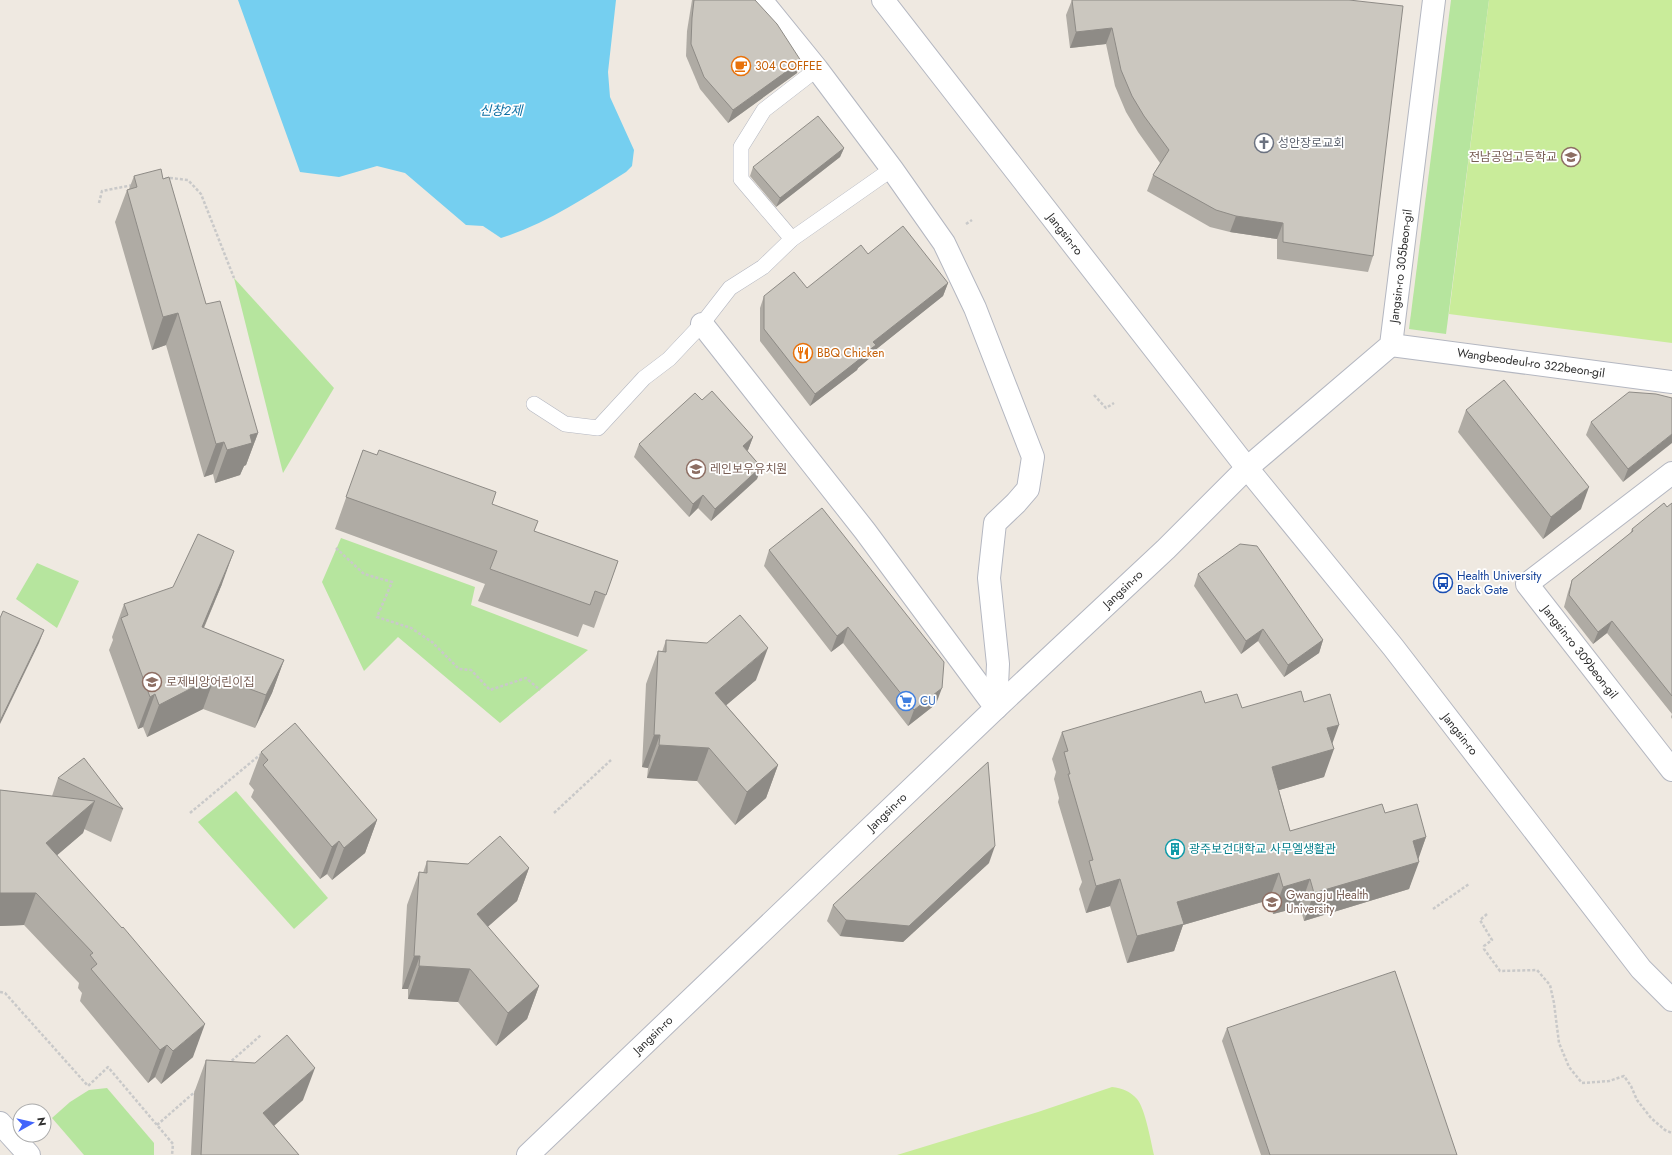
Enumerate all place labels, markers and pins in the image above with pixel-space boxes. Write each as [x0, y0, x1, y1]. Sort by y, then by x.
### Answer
cafe icon: 304 COFFEE [730, 55, 752, 77]
place label: 304 COFFEE [755, 57, 822, 75]
church icon: 성안장로교회 [1253, 132, 1275, 154]
place label: 성안장로교회 [1278, 134, 1344, 152]
school or university icon: 전남공업고등학교 [1560, 146, 1582, 168]
place label: 전남공업고등학교 [1469, 148, 1557, 166]
restaurant icon: BBQ Chicken [792, 342, 814, 364]
place label: BBQ Chicken [817, 344, 884, 362]
school or university icon: 레인보우유치원 [685, 458, 707, 480]
place label: 레인보우유치원 [710, 460, 787, 478]
place label: Health University Back Gate [1457, 567, 1542, 599]
bus stop icon: Health University Back Gate [1432, 572, 1454, 594]
school or university icon: 로제비앙어린이집 [141, 671, 163, 693]
place label: 로제비앙어린이집 [166, 673, 254, 691]
supermarket icon: CU [895, 690, 917, 712]
place label: CU [920, 692, 936, 710]
building icon: 광주보건대학교 사무엘생활관 [1164, 838, 1186, 860]
place label: 광주보건대학교 사무엘생활관 [1189, 840, 1336, 858]
place label: Gwangju Health University [1286, 886, 1369, 918]
school or university icon: Gwangju Health University [1261, 891, 1283, 913]

